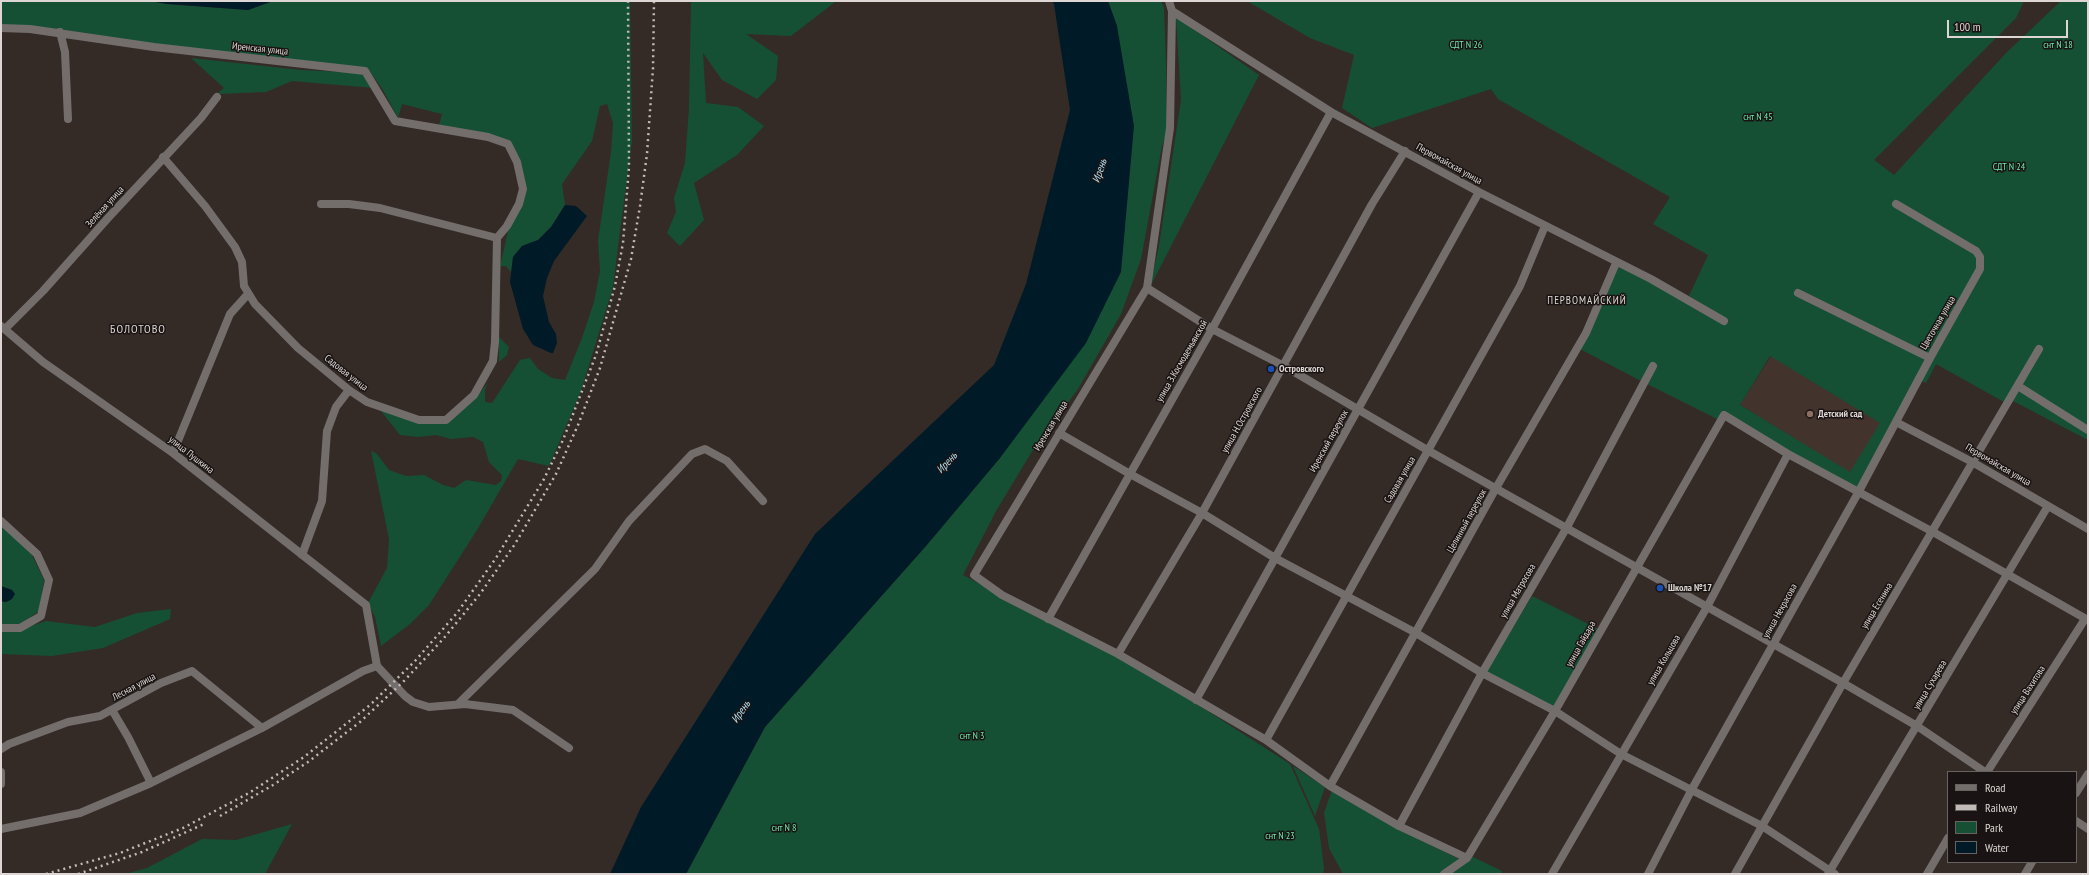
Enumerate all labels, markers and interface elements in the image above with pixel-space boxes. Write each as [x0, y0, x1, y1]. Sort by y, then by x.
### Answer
scale bar [1949, 12, 2070, 38]
text: 100 m [1954, 19, 1981, 34]
park label: СДТ N 26 [1450, 39, 1482, 51]
park label: снт N 18 [2043, 39, 2073, 51]
street label: Иренская улица [231, 40, 289, 58]
park label: снт N 45 [1743, 111, 1773, 123]
street label: Первомайская улица [1414, 141, 1484, 187]
water label: Ирень [1090, 157, 1110, 185]
park label: СДТ N 24 [1993, 161, 2025, 173]
street label: Зелёная улица [83, 184, 127, 230]
district label: ПЕРВОМАЙСКИЙ [1547, 294, 1627, 308]
street label: Цветочная улица [1918, 294, 1958, 352]
street label: улица З.Космодемьянской [1154, 318, 1210, 404]
district label: БОЛОТОВО [110, 323, 166, 337]
street label: Садовая улица [322, 352, 370, 394]
place label: Островского [1279, 363, 1324, 375]
marker: Островского [1266, 364, 1276, 374]
street label: улица Н.Островского [1219, 385, 1265, 455]
street label: Иренская улица [1031, 399, 1071, 453]
street label: Иренский переулок [1307, 408, 1351, 474]
place label: Детский сад [1818, 408, 1862, 420]
marker: Детский сад [1805, 409, 1815, 419]
street label: улица Пушкина [166, 434, 216, 476]
street label: Первомайская улица [1963, 441, 2033, 489]
water label: Ирень [934, 450, 960, 476]
street label: Садовая улица [1382, 455, 1418, 505]
street label: Целинный переулок [1445, 487, 1489, 555]
street label: улица Матросова [1498, 562, 1538, 620]
street label: улица Есенина [1859, 581, 1895, 631]
place label: Школа №17 [1668, 582, 1712, 594]
street label: улица Некрасова [1760, 582, 1800, 640]
marker: Школа №17 [1655, 583, 1665, 593]
street label: улица Гайдара [1564, 619, 1598, 669]
street label: улица Кольцова [1645, 633, 1683, 687]
street label: улица Сухарева [1911, 658, 1949, 712]
street label: улица Вахитова [2008, 664, 2048, 716]
street label: Лесная улица [110, 671, 158, 703]
water label: Ирень [729, 698, 753, 726]
park label: снт N 3 [959, 730, 985, 742]
legend [1947, 771, 2077, 863]
text: Road [1985, 780, 2005, 795]
text: Railway [1985, 800, 2017, 815]
text: Park [1985, 820, 2003, 835]
park label: снт N 8 [771, 822, 797, 834]
park label: снт N 23 [1265, 830, 1295, 842]
text: Water [1985, 840, 2009, 855]

